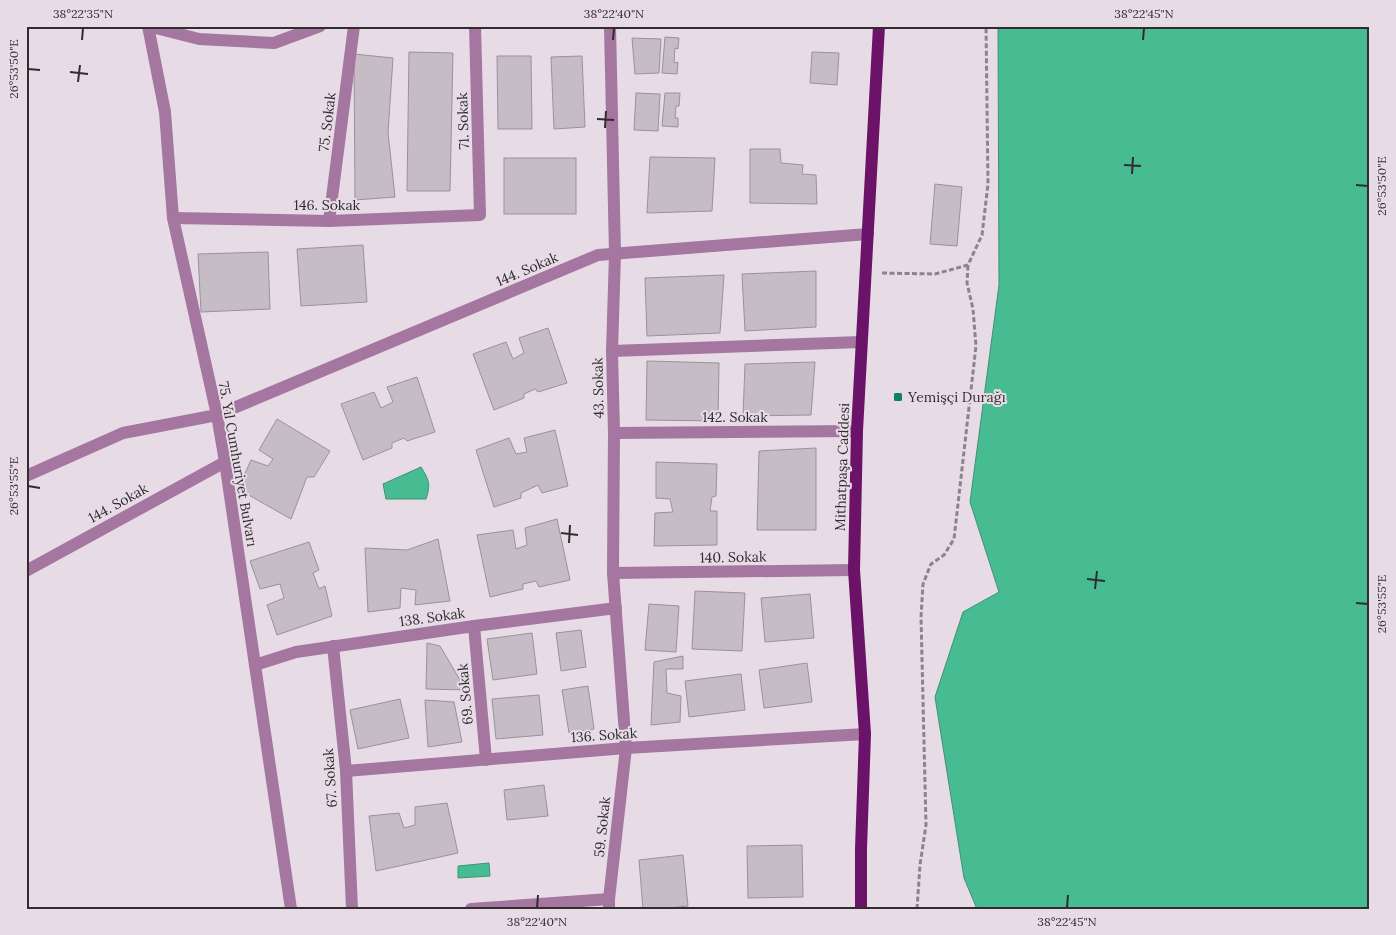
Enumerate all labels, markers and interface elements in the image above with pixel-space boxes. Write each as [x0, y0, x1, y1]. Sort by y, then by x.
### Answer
text: 38°22'35"N [53, 6, 113, 21]
text: 38°22'40"N [584, 6, 644, 21]
text: 38°22'45"N [1114, 6, 1174, 21]
text: 26°53'50"E [6, 39, 21, 99]
street label: 75. Sokak [314, 91, 340, 153]
street label: 71. Sokak [453, 92, 473, 150]
text: 26°53'50"E [1374, 156, 1389, 216]
street label: 146. Sokak [294, 196, 361, 214]
street label: 144. Sokak [493, 248, 561, 290]
street label: 43. Sokak [588, 357, 608, 419]
street label: 75. Yıl Cumhuriyet Bulvarı [215, 380, 261, 548]
place label: Yemişçi Durağı [907, 388, 1006, 406]
marker: Yemişçi Durağı [892, 391, 904, 403]
street label: Mithatpaşa Caddesi [831, 403, 853, 531]
street label: 142. Sokak [702, 408, 768, 426]
text: 26°53'55"E [6, 457, 21, 515]
street label: 144. Sokak [85, 479, 152, 527]
street label: 140. Sokak [700, 547, 767, 567]
text: 26°53'55"E [1374, 575, 1389, 633]
street label: 138. Sokak [398, 603, 467, 631]
street label: 69. Sokak [453, 662, 477, 725]
street label: 136. Sokak [570, 724, 638, 746]
street label: 67. Sokak [319, 747, 341, 808]
street label: 59. Sokak [590, 795, 614, 858]
text: 38°22'40"N [507, 914, 567, 929]
text: 38°22'45"N [1037, 914, 1097, 929]

